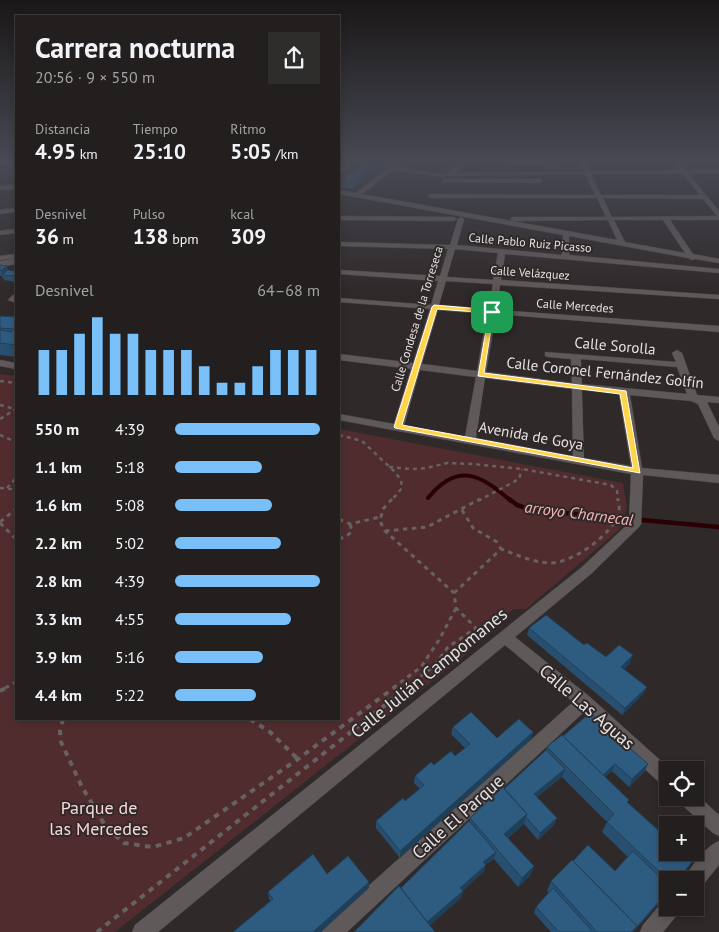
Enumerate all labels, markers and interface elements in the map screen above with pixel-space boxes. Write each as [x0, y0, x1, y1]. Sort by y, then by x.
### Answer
text: Carrera nocturna [35, 29, 235, 66]
button: share [268, 32, 320, 84]
text: 20:56 · 9 × 550 m [35, 67, 155, 87]
text: Distancia [35, 120, 90, 138]
text: Tiempo [133, 120, 178, 138]
text: Ritmo [230, 120, 266, 138]
text: 4.95 [35, 138, 76, 165]
text: 25:10 [133, 138, 186, 165]
text: 5:05 [230, 138, 272, 165]
text: km [76, 145, 98, 163]
text: /km [272, 145, 298, 163]
text: Desnivel [35, 205, 86, 223]
text: Pulso [133, 205, 165, 223]
text: kcal [230, 205, 254, 223]
text: 36 [35, 223, 59, 250]
text: 138 [133, 223, 168, 250]
text: 309 [230, 223, 266, 250]
text: m [59, 230, 74, 248]
text: bpm [168, 230, 199, 248]
street label: Calle Pablo Ruiz Picasso [468, 230, 592, 255]
street label: Calle Condesa de la Torreseca [387, 244, 446, 393]
street label: Calle Velázquez [490, 262, 570, 283]
text: Desnivel [35, 280, 94, 300]
text: 64–68 m [257, 280, 320, 300]
pin [471, 291, 513, 333]
street label: Calle Mercedes [536, 295, 614, 316]
icon: arrive [478, 298, 506, 326]
street label: Calle Sorolla [574, 332, 656, 359]
street label: Calle Coronel Fernández Golfín [505, 353, 705, 392]
street label: Avenida de Goya [477, 417, 585, 454]
text: 550 m [35, 419, 79, 439]
text: 4:39 [115, 419, 145, 439]
text: 1.1 km [35, 457, 82, 477]
text: 5:18 [115, 457, 145, 477]
text: 1.6 km [35, 495, 82, 515]
text: 5:08 [115, 495, 145, 515]
water label: arroyo Charnecal [524, 496, 635, 530]
text: 2.2 km [35, 533, 82, 553]
text: 5:02 [115, 533, 145, 553]
text: 2.8 km [35, 571, 82, 591]
text: 4:39 [115, 571, 145, 591]
street label: Calle Julián Campomanes [346, 602, 512, 743]
text: 3.3 km [35, 609, 82, 629]
text: 4:55 [115, 609, 145, 629]
text: 3.9 km [35, 647, 82, 667]
text: 5:16 [115, 647, 145, 667]
street label: Calle Las Aguas [535, 659, 640, 754]
text: 4.4 km [35, 685, 82, 705]
text: 5:22 [115, 685, 145, 705]
map controls [659, 761, 704, 916]
button: locate [659, 761, 704, 806]
street label: Calle El Parque [407, 769, 508, 864]
park label: Parque de las Mercedes [49, 796, 149, 840]
button: + [659, 816, 704, 861]
button: − [659, 871, 704, 916]

